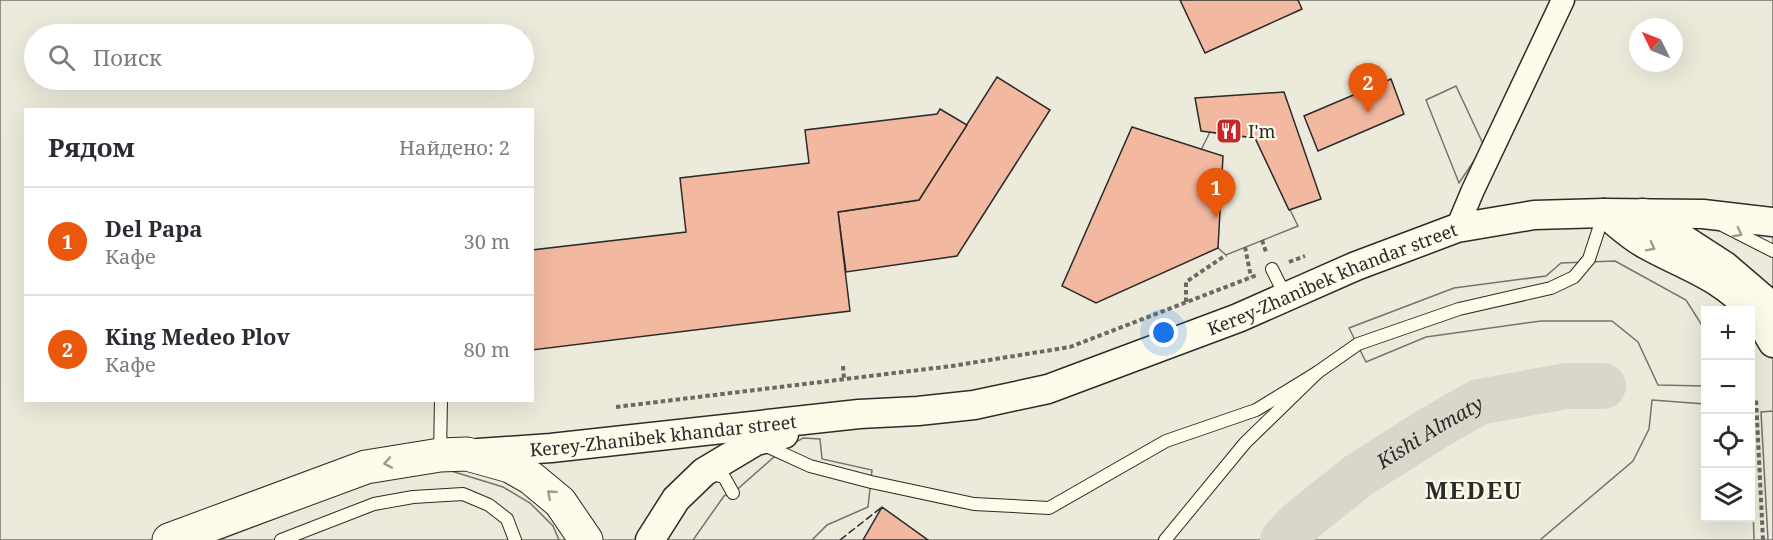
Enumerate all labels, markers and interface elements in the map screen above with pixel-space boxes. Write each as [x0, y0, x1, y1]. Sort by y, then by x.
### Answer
north arrow [1629, 18, 1683, 72]
search box [24, 24, 534, 90]
icon: search [45, 41, 78, 74]
text: Поиск [93, 42, 162, 72]
pin: 2 [1348, 63, 1388, 113]
restaurant icon: I'm [1214, 116, 1244, 146]
place label: I'm [1248, 119, 1276, 143]
text: Рядом [48, 129, 135, 165]
text: Найдено: 2 [399, 134, 510, 161]
pin: 1 [1196, 168, 1236, 218]
text: Del Papa [105, 213, 203, 243]
street label: Kerey-Zhanibek khandar street [1204, 217, 1460, 340]
one-way arrow [1731, 226, 1742, 237]
text: 1 [62, 228, 73, 255]
text: 30 m [464, 228, 510, 255]
one-way arrow [1645, 240, 1656, 252]
text: Кафе [105, 243, 156, 270]
map controls [1701, 306, 1755, 522]
button: + [1701, 306, 1755, 360]
your location [1149, 318, 1178, 347]
text: King Medeo Plov [105, 321, 290, 351]
text: 2 [62, 336, 73, 363]
text: 80 m [464, 336, 510, 363]
text: Кафе [105, 351, 156, 378]
button: − [1701, 360, 1755, 414]
water label: Kіshі Almaty [1370, 389, 1488, 475]
street label: Kerey-Zhanibek khandar street [529, 409, 798, 461]
button: locate [1701, 414, 1755, 468]
one-way arrow [384, 457, 393, 469]
button: layers [1701, 468, 1755, 522]
district label: MEDEU [1425, 473, 1523, 506]
one-way arrow [547, 490, 558, 501]

